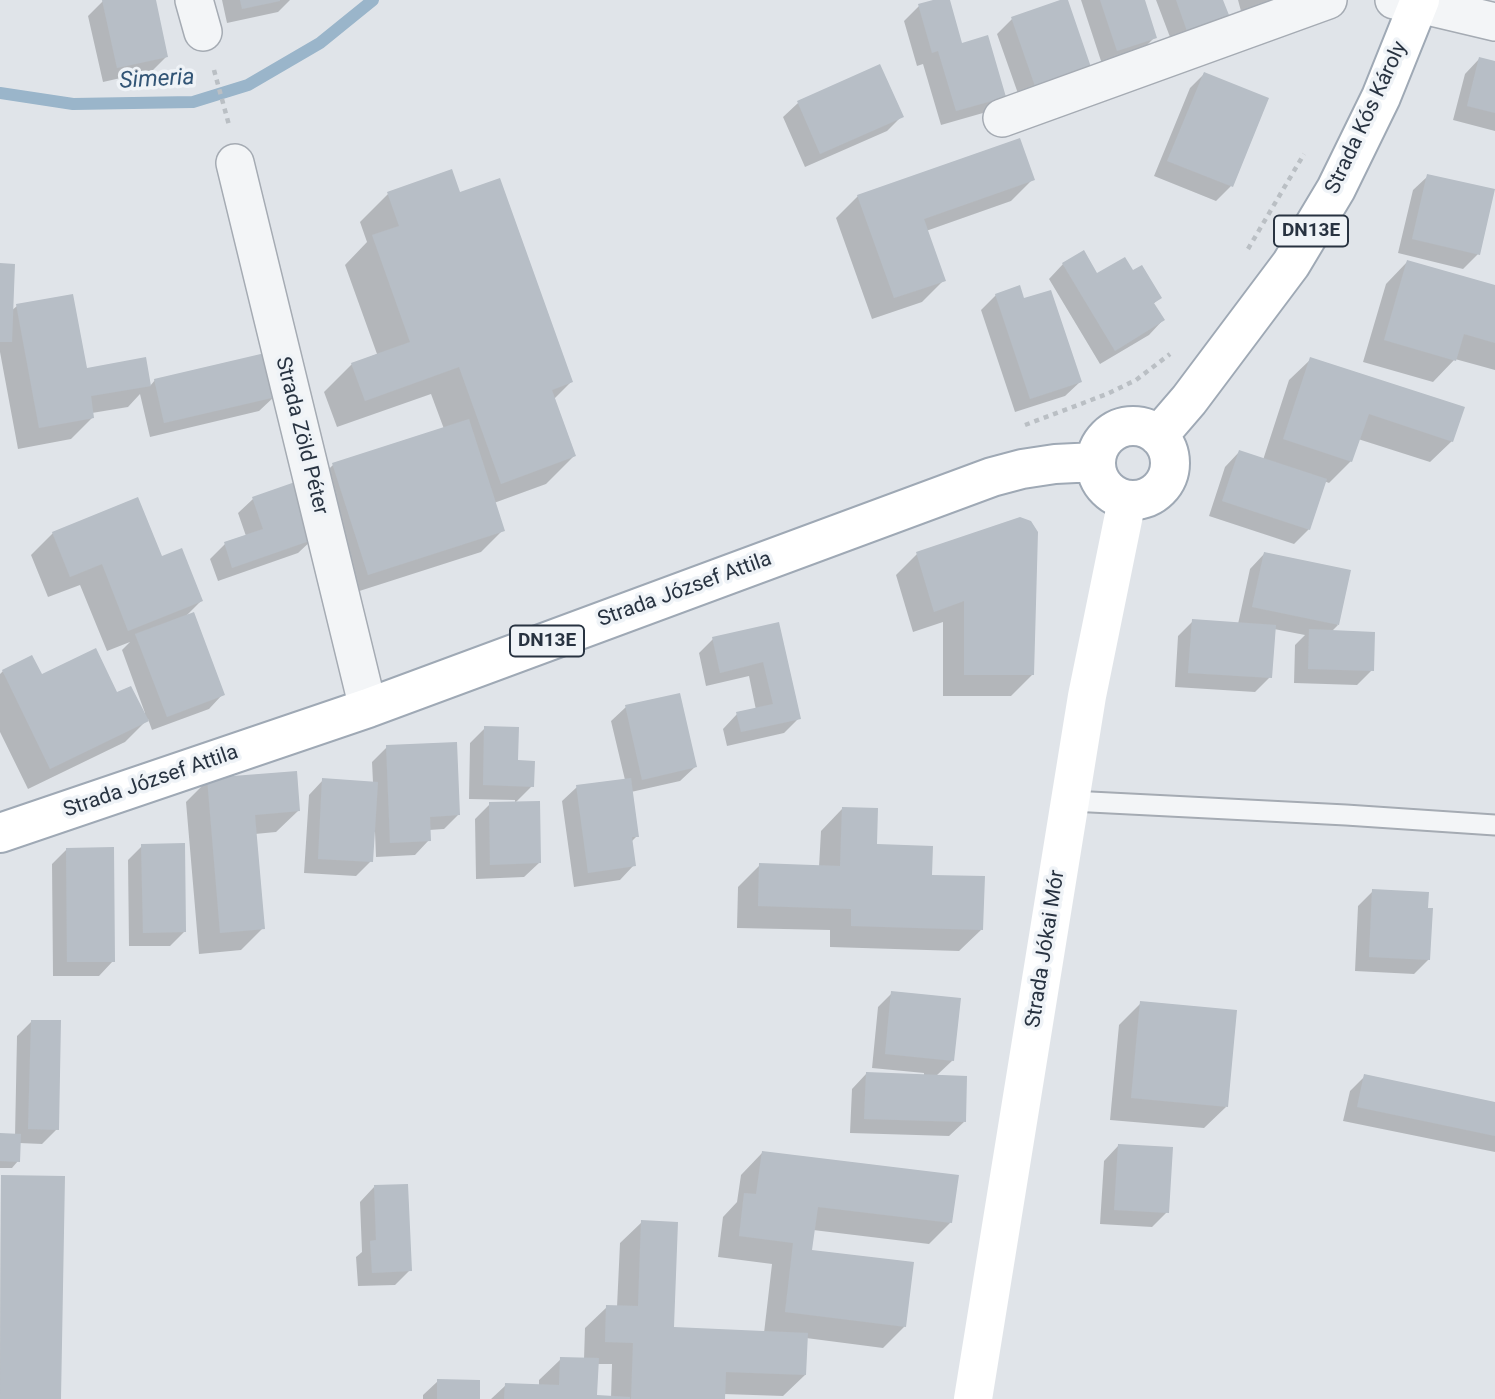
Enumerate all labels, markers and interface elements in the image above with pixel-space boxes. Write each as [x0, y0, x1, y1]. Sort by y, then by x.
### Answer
street label: Strada Kós Károly [1321, 38, 1413, 198]
water label: Simeria [119, 64, 195, 96]
road number: DN13E [1274, 216, 1348, 246]
street label: Strada Zöld Péter [269, 354, 333, 518]
street label: Strada József Attila [595, 547, 775, 633]
road number: DN13E [510, 626, 584, 656]
street label: Strada József Attila [60, 740, 242, 824]
street label: Strada Jókai Mór [1021, 868, 1071, 1030]

